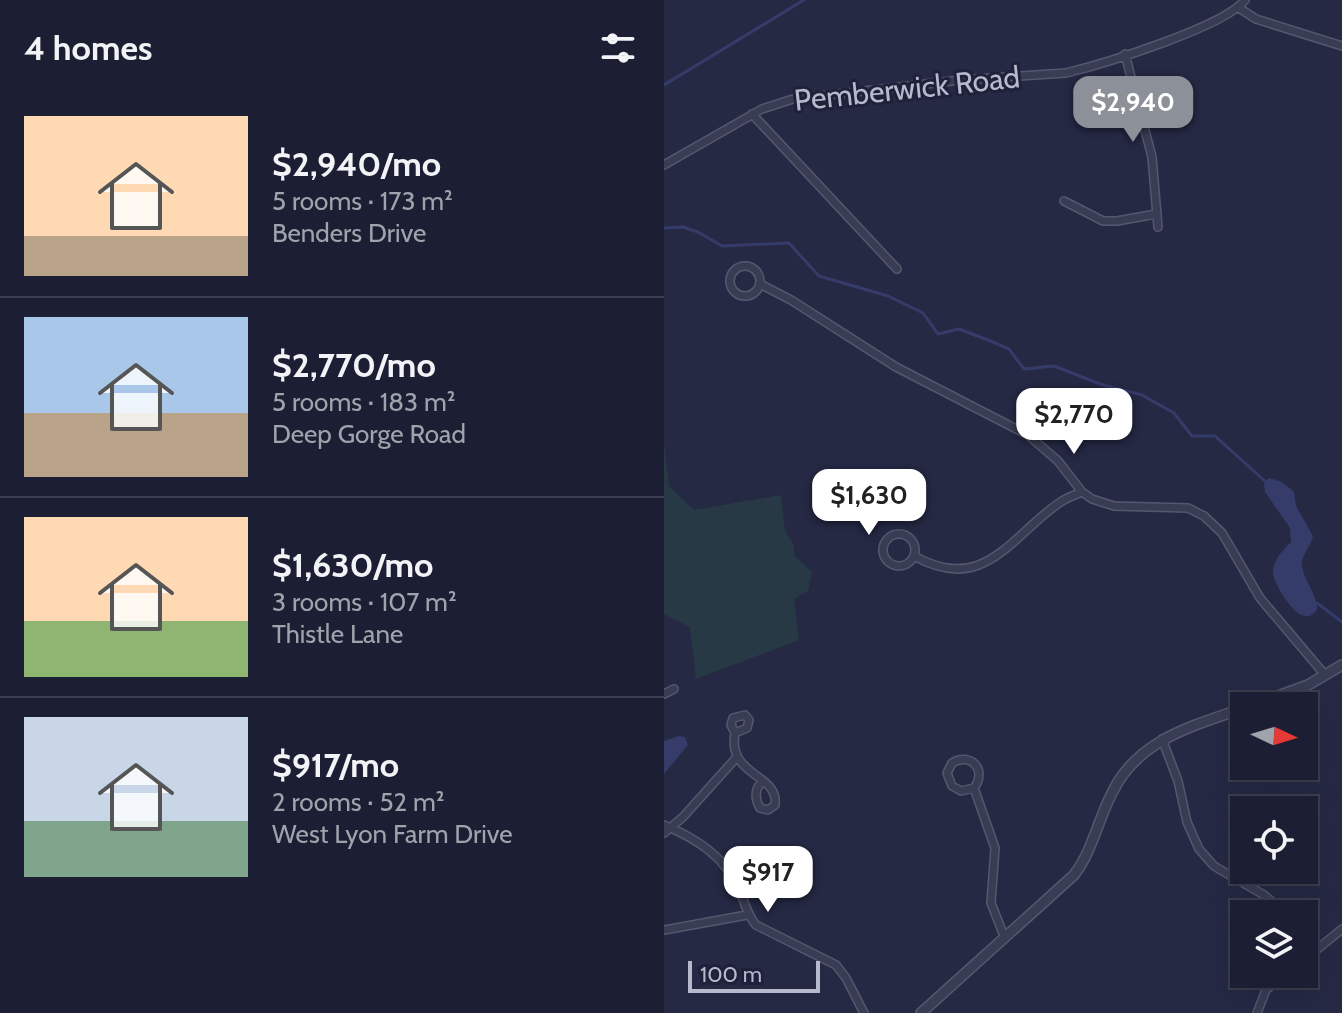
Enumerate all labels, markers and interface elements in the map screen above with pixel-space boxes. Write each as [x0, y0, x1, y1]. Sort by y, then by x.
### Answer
icon: filters [596, 26, 640, 70]
text: 4 homes [24, 27, 152, 69]
street label: Pemberwick Road [792, 58, 1022, 119]
pin: $2,940 [1068, 76, 1198, 144]
text: $2,940 [1091, 86, 1175, 118]
text: $2,940/mo [272, 143, 441, 185]
icon: home [88, 148, 184, 244]
text: 5 rooms · 173 m² [272, 185, 453, 217]
text: Benders Drive [272, 217, 426, 249]
text: $2,770/mo [272, 344, 436, 386]
icon: home [88, 349, 184, 445]
text: 5 rooms · 183 m² [272, 386, 455, 418]
pin: $2,770 [1009, 388, 1139, 456]
text: $2,770 [1034, 398, 1114, 430]
text: Deep Gorge Road [272, 418, 466, 450]
pin: $1,630 [804, 469, 934, 537]
text: $1,630 [830, 479, 908, 511]
text: $1,630/mo [272, 544, 433, 586]
icon: home [88, 549, 184, 645]
text: 3 rooms · 107 m² [272, 586, 457, 618]
text: Thistle Lane [272, 618, 403, 650]
north arrow [1230, 692, 1318, 780]
map controls [1230, 692, 1318, 988]
text: $917/mo [272, 744, 399, 786]
icon: home [88, 749, 184, 845]
text: 2 rooms · 52 m² [272, 786, 444, 818]
button: locate [1230, 796, 1318, 884]
text: West Lyon Farm Drive [272, 818, 513, 850]
pin: $917 [721, 846, 815, 914]
text: $917 [742, 856, 794, 888]
button: layers [1230, 900, 1318, 988]
scale bar [688, 957, 820, 993]
text: 100 m [700, 961, 762, 988]

